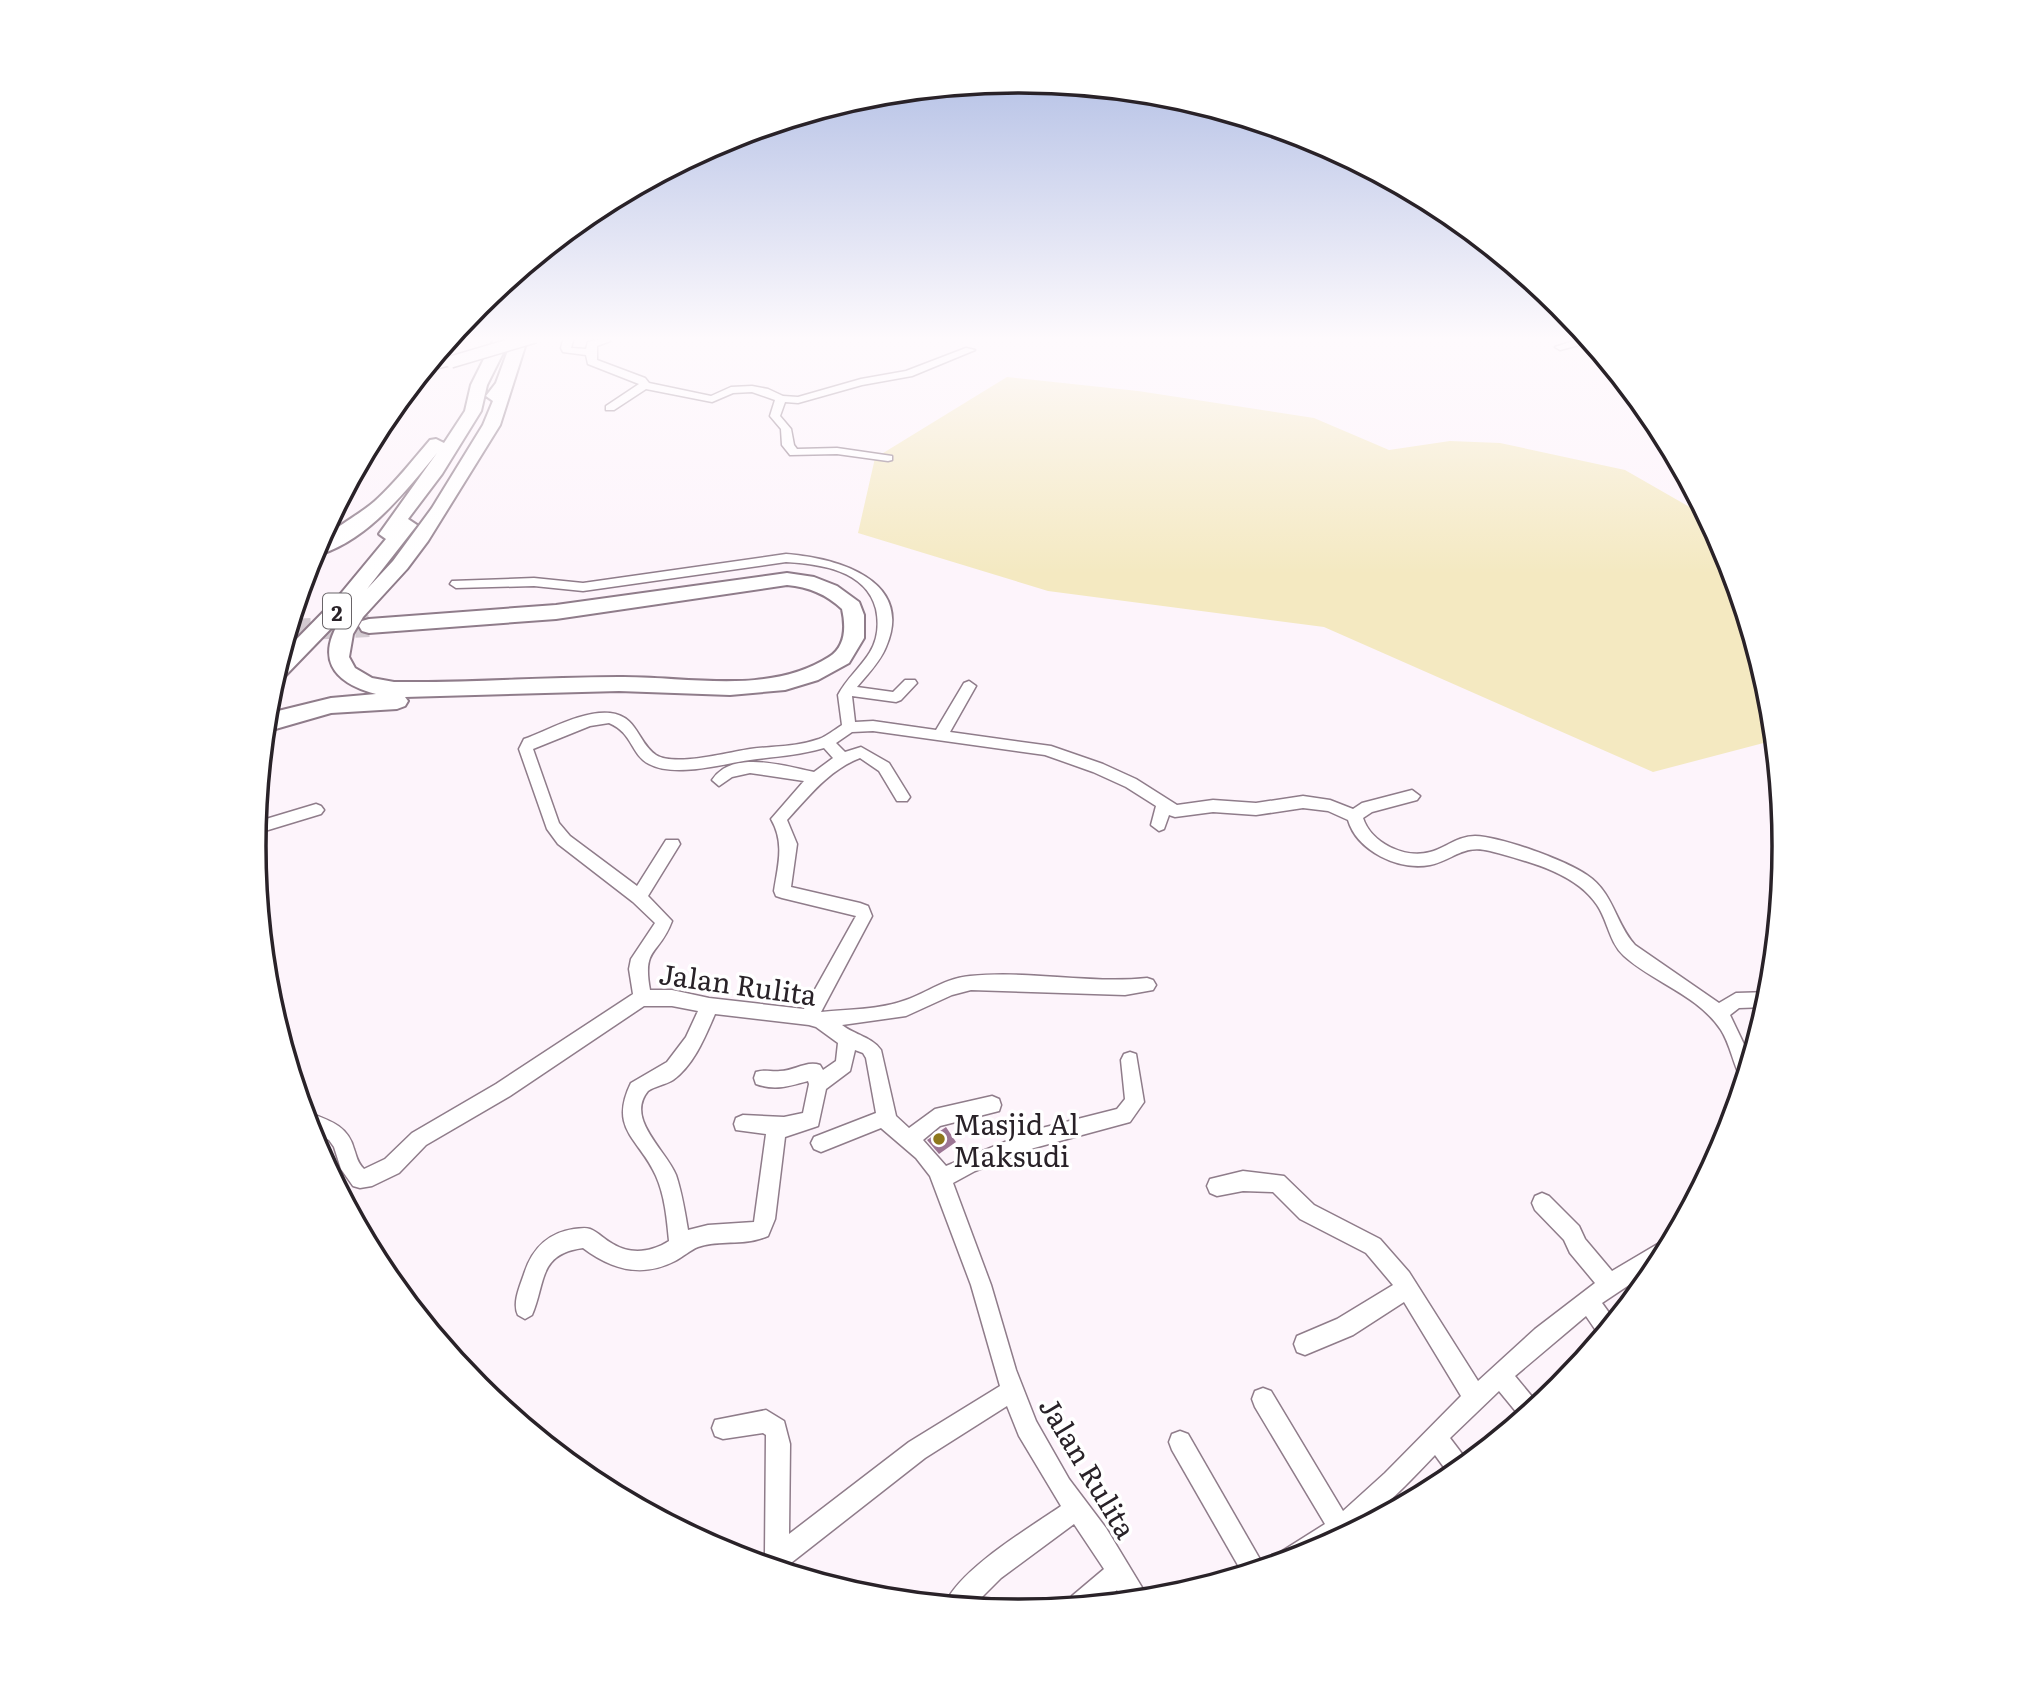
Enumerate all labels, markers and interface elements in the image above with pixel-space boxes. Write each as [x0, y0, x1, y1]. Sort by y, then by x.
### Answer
road number: 2 [323, 594, 351, 628]
street label: Jalan Rulita [656, 951, 820, 1015]
place label: Masjid Al Maksudi [953, 1102, 1079, 1176]
marker: Masjid Al Maksudi [931, 1131, 947, 1147]
street label: Jalan Rulita [1030, 1388, 1148, 1546]

